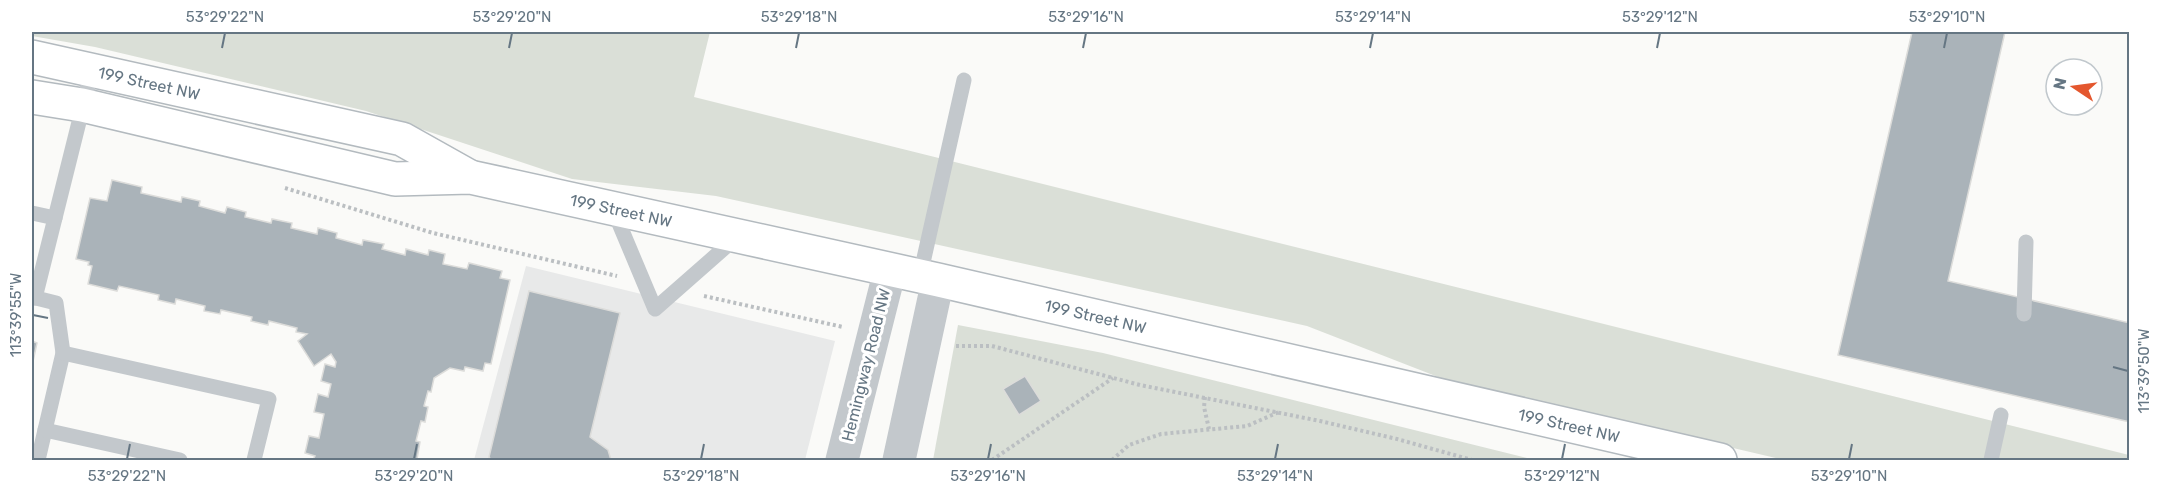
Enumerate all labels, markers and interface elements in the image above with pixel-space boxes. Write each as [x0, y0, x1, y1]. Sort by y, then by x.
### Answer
text: 53°29'22"N [186, 8, 264, 26]
text: 53°29'20"N [472, 8, 552, 26]
text: 53°29'18"N [761, 8, 837, 26]
text: 53°29'16"N [1048, 8, 1124, 26]
text: 53°29'14"N [1335, 8, 1411, 26]
text: 53°29'12"N [1622, 8, 1698, 26]
text: 53°29'10"N [1909, 8, 1985, 26]
north arrow [2044, 57, 2104, 117]
street label: 199 Street NW [96, 62, 202, 104]
text: N [2049, 76, 2070, 91]
street label: 199 Street NW [568, 190, 674, 231]
text: 113°39'55"W [7, 273, 25, 357]
street label: Hemingway Road NW [838, 286, 894, 444]
street label: 199 Street NW [1043, 295, 1148, 337]
text: 113°39'50"W [2135, 329, 2153, 413]
street label: 199 Street NW [1516, 404, 1622, 446]
text: 53°29'22"N [88, 467, 166, 485]
text: 53°29'20"N [374, 467, 454, 485]
text: 53°29'18"N [663, 467, 739, 485]
text: 53°29'16"N [950, 467, 1026, 485]
text: 53°29'14"N [1237, 467, 1313, 485]
text: 53°29'12"N [1524, 467, 1600, 485]
text: 53°29'10"N [1811, 467, 1887, 485]

